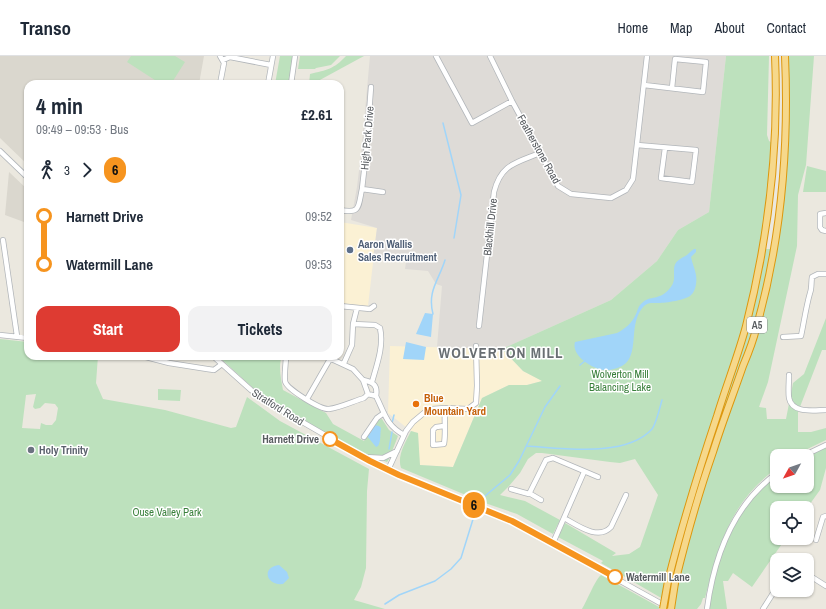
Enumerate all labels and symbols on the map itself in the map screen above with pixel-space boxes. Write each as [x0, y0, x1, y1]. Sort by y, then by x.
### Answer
street label: High Park Drive [357, 105, 377, 171]
street label: Featherstone Road [514, 112, 564, 186]
street label: Blackhill Drive [480, 198, 500, 256]
place label: Aaron Wallis Sales Recruitment [358, 237, 437, 264]
marker: Aaron Wallis Sales Recruitment [345, 245, 355, 255]
road number: A5 [747, 317, 767, 333]
district label: WOLVERTON MILL [439, 342, 563, 363]
park label: Wolverton Mill Balancing Lake [589, 367, 651, 394]
street label: Stratford Road [249, 386, 307, 428]
place label: Blue Mountain Yard [424, 391, 486, 418]
marker: Blue Mountain Yard [411, 399, 421, 409]
marker: Harnett Drive [322, 431, 338, 447]
place label: Harnett Drive [262, 432, 319, 446]
place label: Holy Trinity [39, 443, 88, 457]
marker: Holy Trinity [26, 445, 36, 455]
north arrow [770, 449, 814, 493]
line badge: 6 [461, 492, 487, 518]
park label: Ouse Valley Park [132, 505, 202, 519]
marker: Watermill Lane [607, 569, 623, 585]
place label: Watermill Lane [626, 570, 690, 584]

